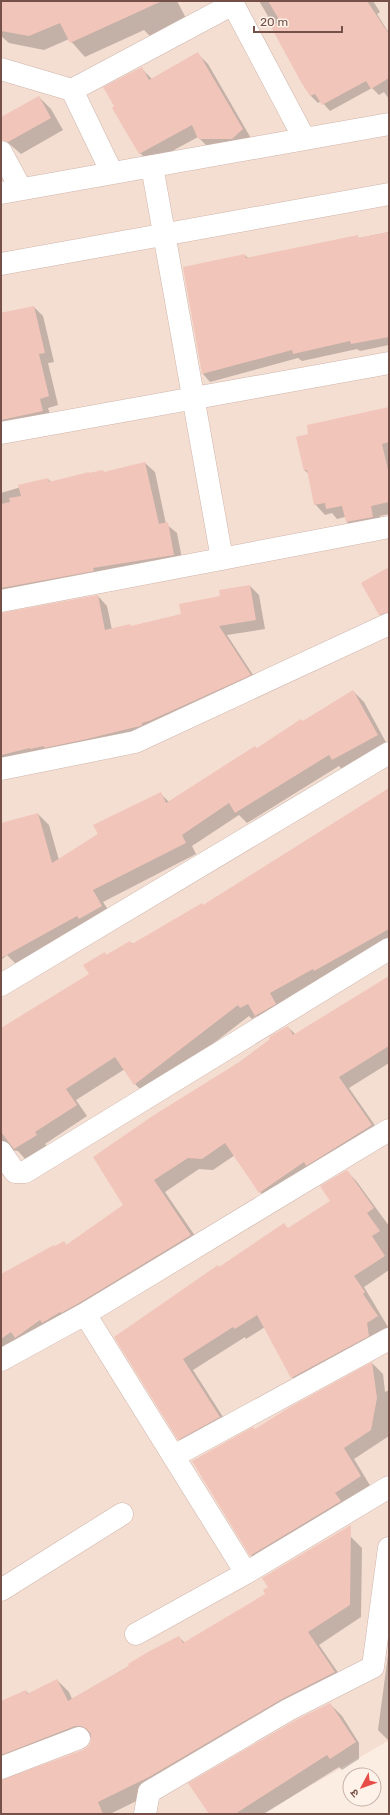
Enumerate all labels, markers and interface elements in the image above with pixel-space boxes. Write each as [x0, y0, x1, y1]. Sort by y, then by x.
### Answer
scale bar [254, 8, 342, 34]
text: 20 m [260, 15, 288, 29]
north arrow [342, 1767, 382, 1807]
text: उ [347, 1786, 362, 1800]

